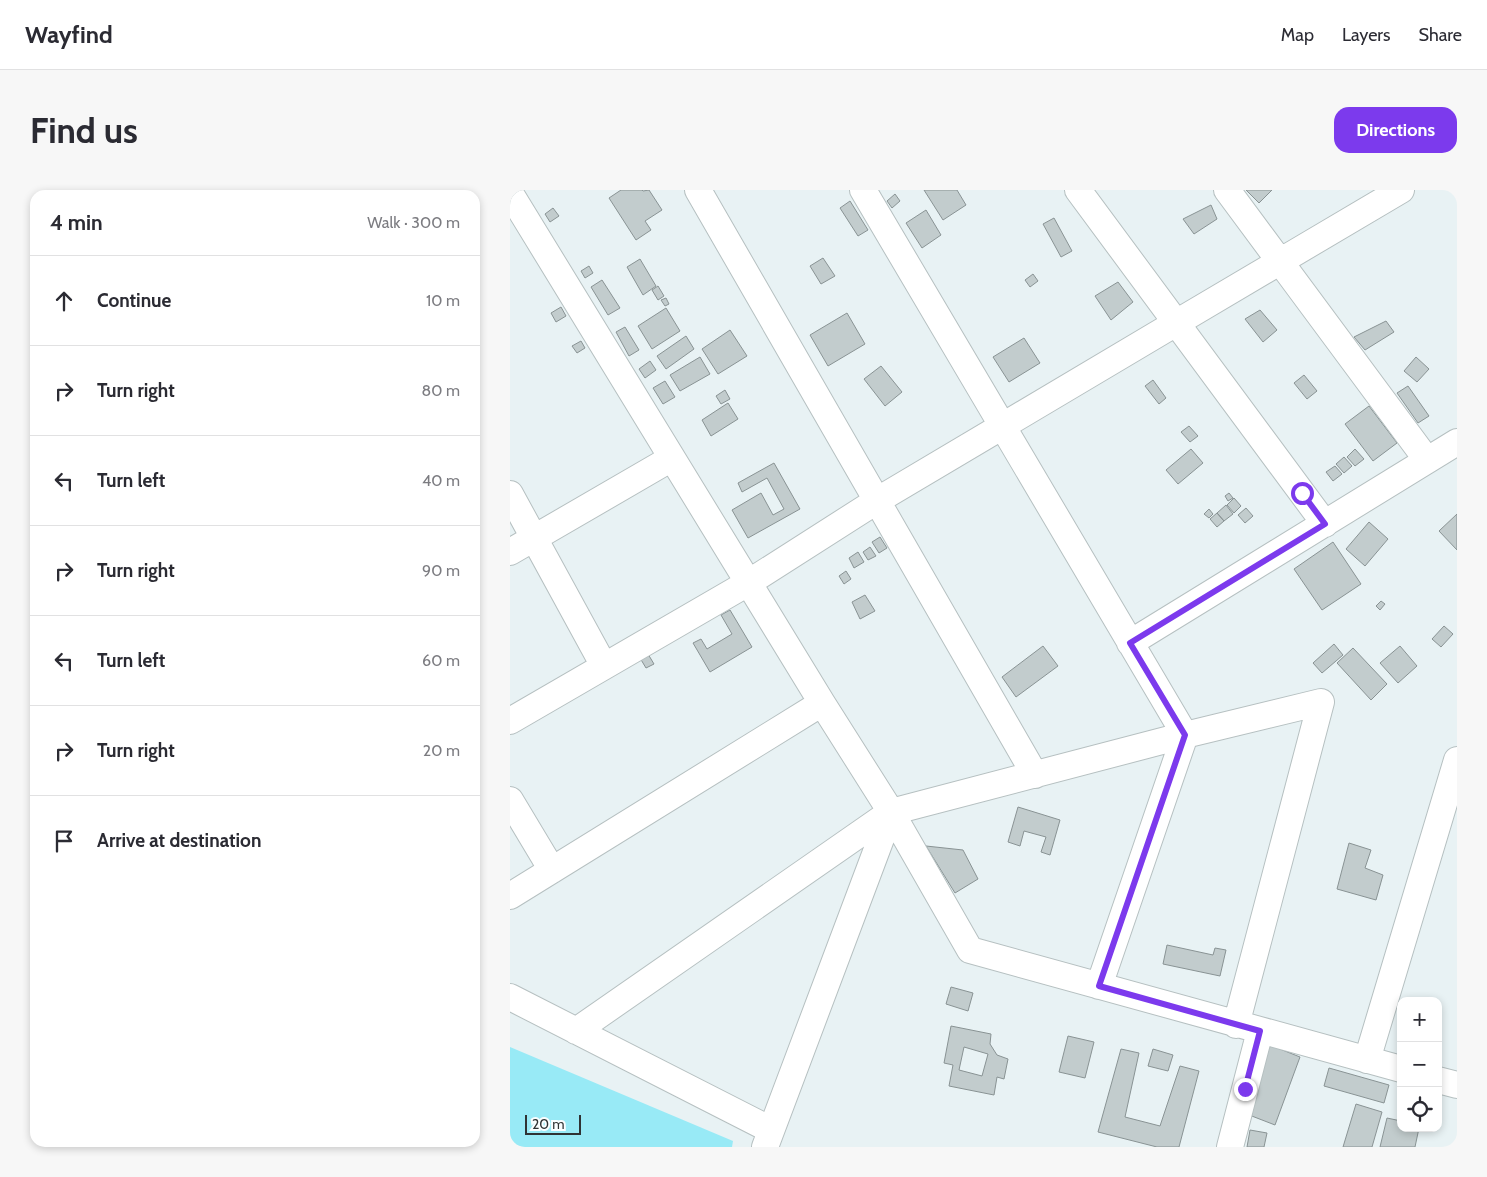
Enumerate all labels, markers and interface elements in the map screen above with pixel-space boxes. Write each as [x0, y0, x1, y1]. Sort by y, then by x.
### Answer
text: Wayfind [25, 20, 113, 49]
text: Map [1281, 24, 1314, 46]
text: Layers [1342, 24, 1391, 46]
text: Share [1419, 24, 1462, 46]
button: Directions [1334, 107, 1457, 153]
text: Find us [30, 109, 138, 152]
text: 4 min [50, 210, 103, 235]
text: Walk · 300 m [367, 213, 460, 232]
icon: ahead [50, 287, 78, 315]
text: Continue [97, 289, 171, 312]
text: 10 m [426, 291, 460, 310]
icon: right [50, 377, 78, 405]
text: Turn right [97, 379, 175, 402]
text: 80 m [422, 381, 460, 400]
icon: left [50, 467, 78, 495]
text: Turn left [97, 469, 165, 492]
text: 40 m [422, 471, 460, 490]
route start [1291, 482, 1314, 505]
icon: right [50, 557, 78, 585]
text: Turn right [97, 559, 175, 582]
text: 90 m [422, 561, 460, 580]
icon: left [50, 647, 78, 675]
text: Turn left [97, 649, 165, 672]
text: 60 m [422, 651, 460, 670]
icon: right [50, 737, 78, 765]
text: Turn right [97, 739, 175, 762]
text: 20 m [423, 741, 460, 760]
icon: arrive [50, 827, 78, 855]
text: Arrive at destination [97, 829, 261, 852]
map controls [1397, 997, 1442, 1132]
button: + [1397, 997, 1442, 1042]
button: − [1397, 1042, 1442, 1087]
route end [1234, 1078, 1257, 1101]
button: locate [1397, 1087, 1442, 1132]
scale bar [525, 1112, 581, 1135]
text: 20 m [532, 1115, 565, 1133]

